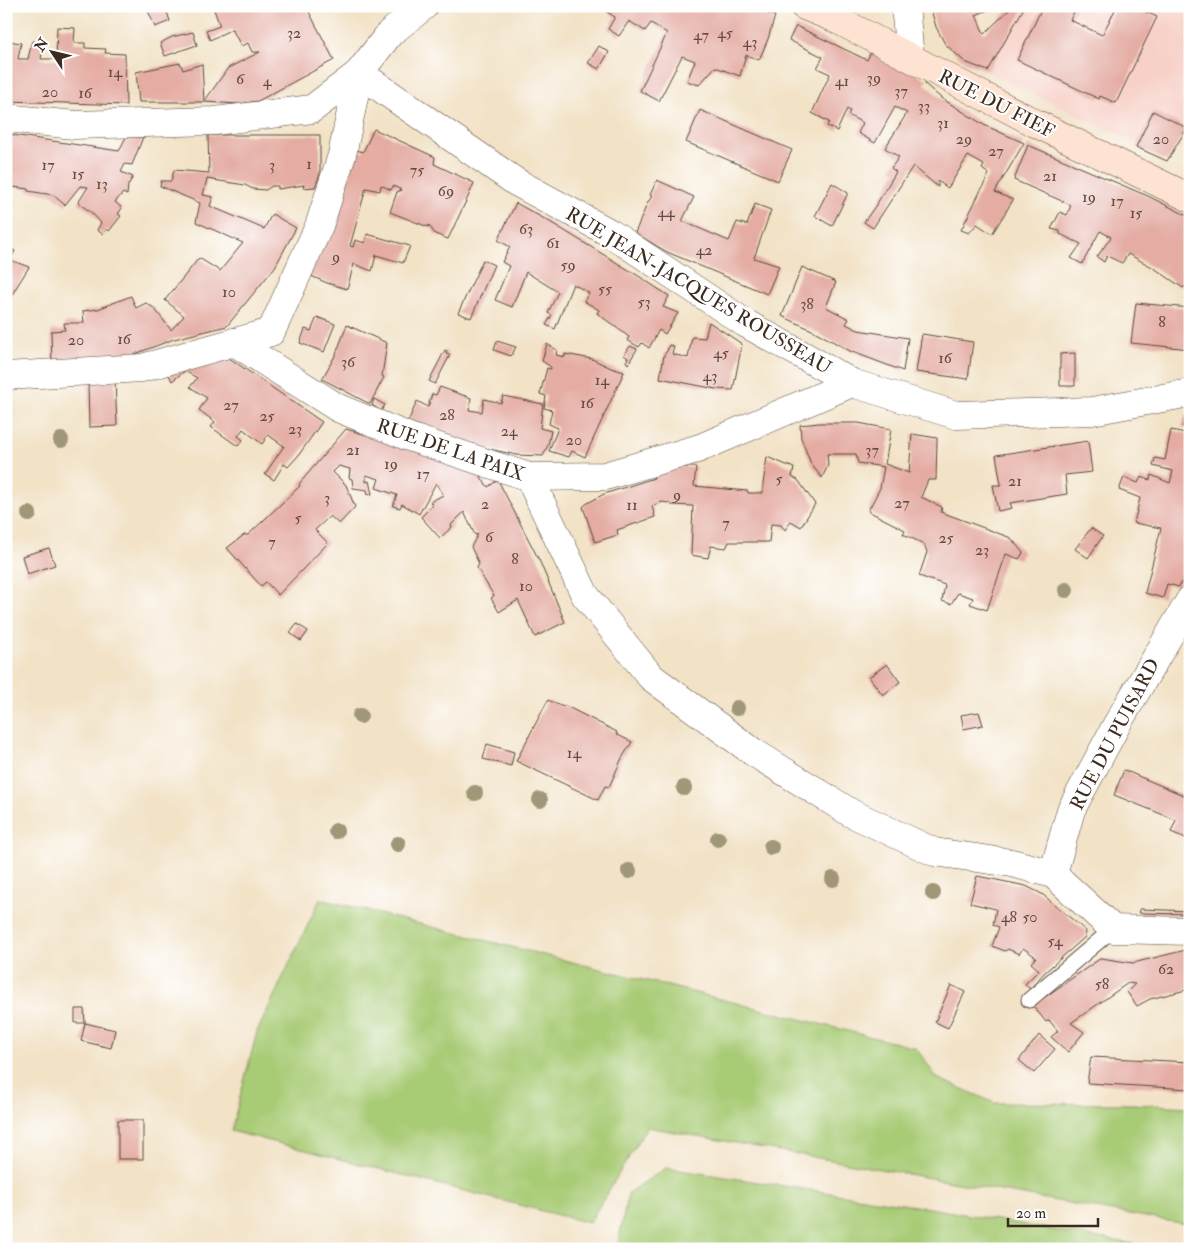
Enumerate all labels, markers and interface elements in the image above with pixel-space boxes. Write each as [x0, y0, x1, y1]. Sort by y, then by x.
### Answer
house number: 32 [287, 23, 301, 43]
house number: 45 [717, 23, 733, 43]
house number: 47 [693, 25, 709, 45]
north arrow [28, 28, 78, 78]
house number: 43 [743, 32, 757, 52]
text: N [31, 34, 53, 56]
house number: 14 [108, 62, 124, 82]
street label: RUE DU FIEF [934, 64, 1059, 143]
house number: 39 [867, 68, 881, 88]
house number: 6 [236, 69, 245, 89]
house number: 4 [263, 71, 273, 91]
house number: 41 [835, 71, 849, 91]
house number: 37 [894, 81, 908, 101]
house number: 20 [42, 82, 58, 102]
house number: 16 [78, 83, 93, 103]
house number: 33 [918, 96, 930, 116]
house number: 31 [937, 113, 949, 133]
house number: 29 [956, 129, 972, 149]
house number: 20 [1153, 129, 1169, 149]
house number: 27 [988, 141, 1004, 161]
house number: 1 [306, 154, 312, 174]
house number: 17 [41, 155, 55, 175]
house number: 3 [269, 155, 275, 175]
house number: 75 [410, 160, 424, 180]
house number: 15 [72, 164, 84, 184]
house number: 21 [1043, 166, 1057, 186]
house number: 13 [96, 174, 108, 194]
house number: 69 [438, 181, 454, 201]
house number: 19 [1082, 187, 1096, 207]
house number: 17 [1110, 191, 1124, 211]
street label: RUE JEAN-JACQUES ROUSSEAU [561, 202, 836, 380]
house number: 44 [657, 202, 676, 222]
house number: 15 [1130, 203, 1142, 223]
house number: 63 [519, 219, 533, 239]
house number: 61 [546, 233, 560, 253]
house number: 42 [696, 240, 712, 260]
house number: 9 [331, 247, 340, 267]
house number: 59 [560, 255, 576, 275]
house number: 55 [598, 279, 612, 299]
house number: 10 [222, 282, 236, 302]
house number: 53 [637, 292, 651, 312]
house number: 38 [800, 294, 814, 314]
house number: 8 [1158, 312, 1166, 332]
house number: 16 [117, 329, 132, 349]
house number: 20 [68, 330, 84, 350]
house number: 45 [713, 343, 729, 363]
house number: 16 [938, 348, 953, 368]
house number: 36 [341, 352, 356, 372]
house number: 43 [703, 366, 717, 386]
house number: 14 [595, 370, 611, 390]
house number: 16 [580, 393, 595, 413]
house number: 27 [223, 395, 239, 415]
house number: 28 [439, 405, 455, 425]
house number: 25 [259, 406, 275, 426]
street label: RUE DE LA PAIX [374, 413, 528, 487]
house number: 23 [288, 419, 302, 439]
house number: 24 [501, 421, 519, 441]
house number: 20 [566, 430, 582, 450]
house number: 21 [346, 440, 360, 460]
house number: 37 [865, 440, 879, 460]
house number: 19 [384, 454, 398, 474]
house number: 17 [416, 464, 430, 484]
house number: 5 [775, 469, 783, 489]
house number: 21 [1008, 471, 1022, 491]
house number: 9 [672, 485, 681, 505]
house number: 3 [324, 488, 330, 508]
house number: 27 [894, 493, 910, 513]
house number: 2 [481, 494, 489, 514]
house number: 11 [626, 495, 638, 515]
house number: 5 [294, 508, 302, 528]
house number: 7 [722, 513, 730, 533]
house number: 6 [485, 527, 494, 547]
house number: 25 [938, 528, 954, 548]
house number: 7 [268, 532, 276, 552]
house number: 23 [975, 540, 989, 560]
house number: 8 [511, 549, 519, 569]
house number: 10 [519, 576, 533, 596]
street label: RUE DU PUISARD [1065, 654, 1165, 814]
house number: 14 [567, 743, 583, 763]
house number: 48 [1001, 907, 1018, 927]
house number: 50 [1022, 907, 1038, 927]
house number: 54 [1047, 931, 1064, 951]
house number: 62 [1158, 959, 1174, 979]
house number: 58 [1095, 974, 1110, 994]
scale bar [1008, 1195, 1098, 1227]
text: 20 m [1016, 1204, 1046, 1223]

